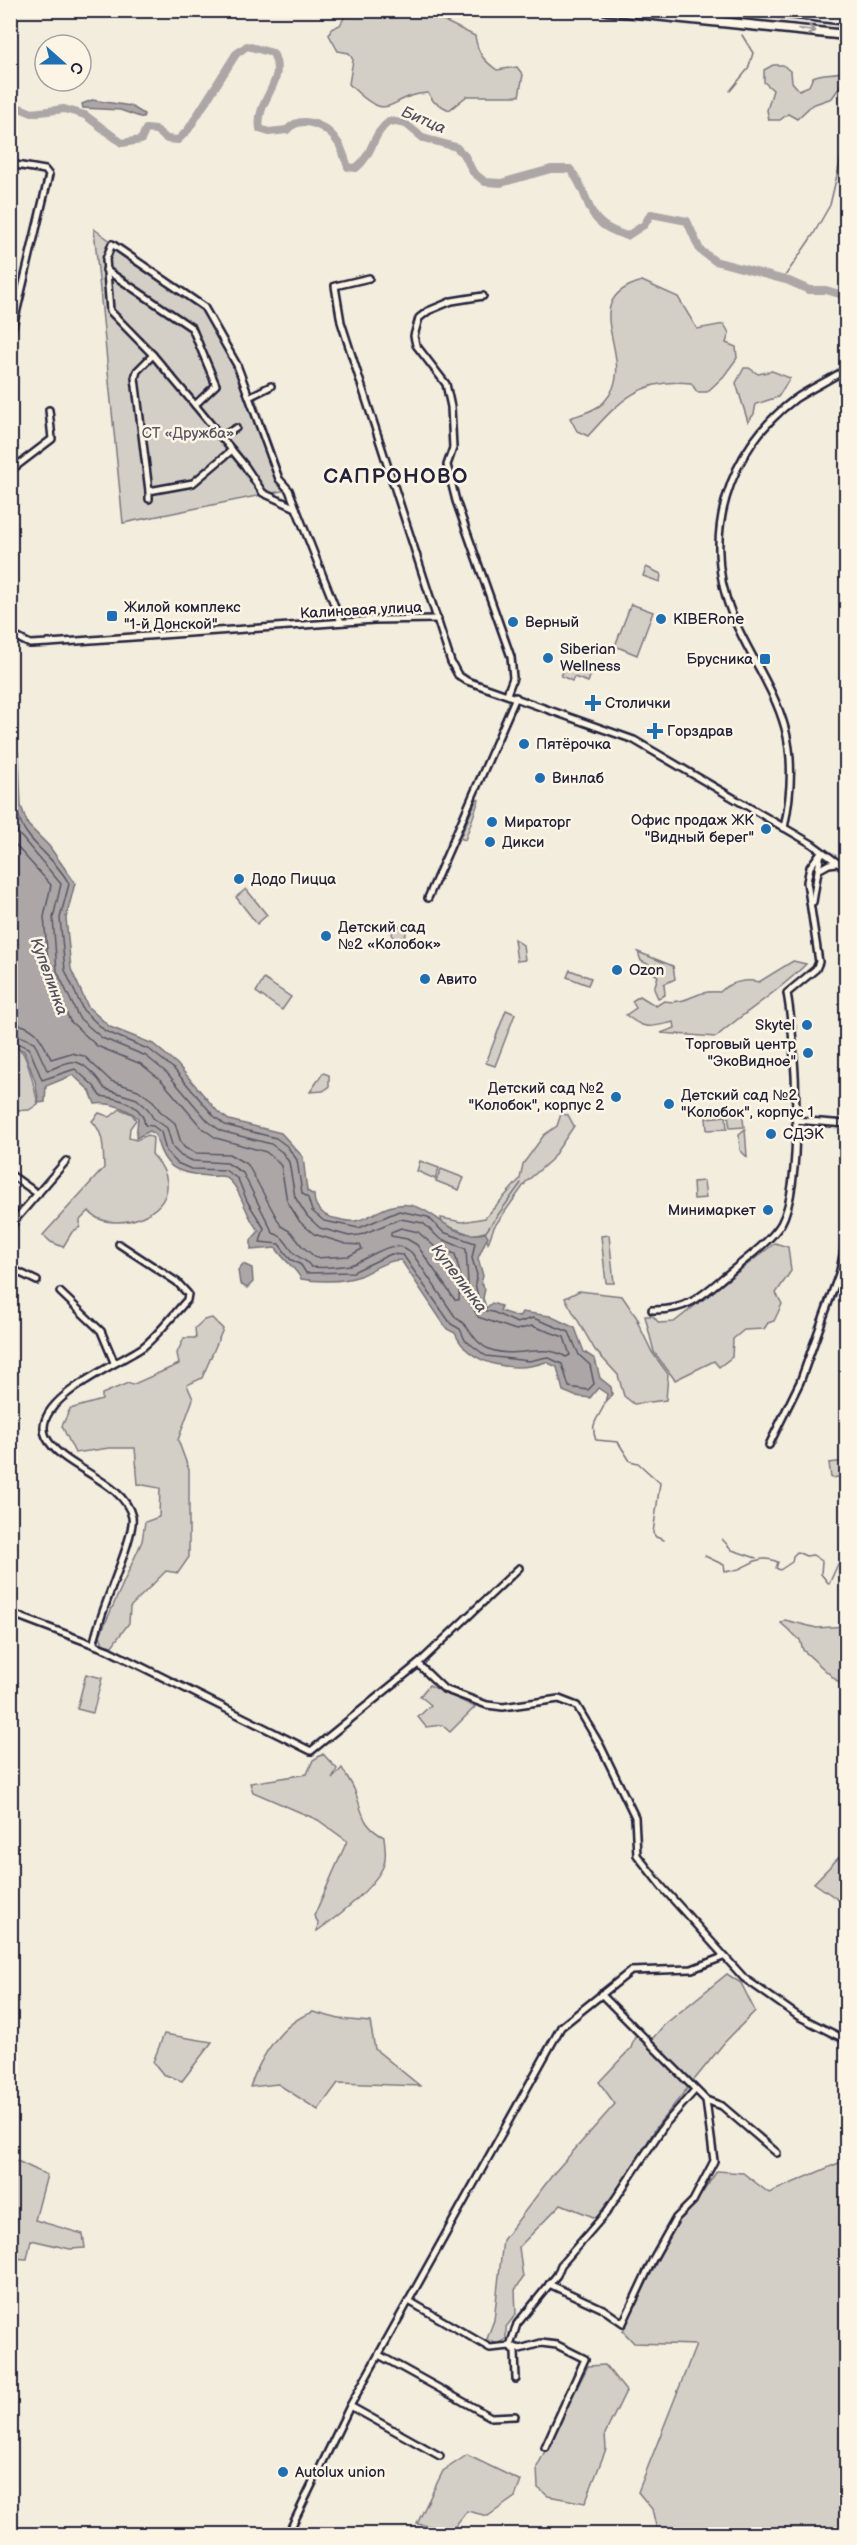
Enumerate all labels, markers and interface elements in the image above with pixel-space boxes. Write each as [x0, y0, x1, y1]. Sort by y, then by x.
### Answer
one-way arrow [797, 25, 817, 36]
north arrow [33, 33, 93, 93]
text: С [65, 59, 86, 76]
water label: Битца [398, 103, 448, 138]
park label: СТ «Дружба» [142, 424, 234, 443]
district label: САПРОНОВО [323, 464, 469, 489]
place label: Жилой комплекс "1-й Донской" [124, 598, 241, 634]
street label: Калиновая улица [299, 598, 423, 623]
marker: Жилой комплекс "1-й Донской" [105, 609, 119, 623]
place label: KIBERone [673, 610, 744, 629]
marker: KIBERone [654, 612, 668, 626]
place label: Верный [525, 613, 579, 632]
marker: Верный [506, 615, 520, 629]
place label: Siberian Wellness [560, 640, 621, 676]
place label: Брусника [686, 650, 753, 669]
marker: Siberian Wellness [541, 651, 555, 665]
marker: Брусника [758, 652, 772, 666]
place label: Столички [605, 694, 671, 713]
marker: Столички [586, 696, 600, 710]
place label: Горздрав [667, 722, 733, 741]
marker: Горздрав [648, 724, 662, 738]
place label: Пятёрочка [536, 735, 611, 754]
marker: Пятёрочка [517, 737, 531, 751]
place label: Винлаб [552, 769, 604, 788]
marker: Винлаб [533, 771, 547, 785]
place label: Офис продаж ЖК "Видный берег" [631, 811, 754, 847]
place label: Мираторг [504, 813, 571, 832]
marker: Мираторг [485, 815, 499, 829]
marker: Офис продаж ЖК "Видный берег" [759, 822, 773, 836]
place label: Дикси [502, 833, 544, 852]
marker: Дикси [483, 835, 497, 849]
place label: Додо Пицца [251, 870, 336, 889]
marker: Додо Пицца [232, 872, 246, 886]
place label: Детский сад №2 «Колобок» [338, 918, 441, 954]
marker: Детский сад №2 «Колобок» [319, 929, 333, 943]
water label: Купелинка [26, 935, 71, 1018]
place label: Ozon [629, 961, 664, 980]
marker: Ozon [610, 963, 624, 977]
place label: Авито [436, 970, 477, 989]
marker: Авито [418, 972, 432, 986]
place label: Skytel [755, 1016, 795, 1035]
marker: Skytel [800, 1018, 814, 1032]
place label: Торговый центр "ЭкоВидное" [685, 1035, 797, 1071]
marker: Торговый центр "ЭкоВидное" [801, 1046, 815, 1060]
place label: Детский сад №2 "Колобок", корпус 2 [468, 1079, 604, 1115]
place label: Детский сад №2 "Колобок", корпус 1 [681, 1086, 814, 1122]
marker: Детский сад №2 "Колобок", корпус 2 [609, 1090, 623, 1104]
marker: Детский сад №2 "Колобок", корпус 1 [662, 1097, 676, 1111]
place label: СДЭК [783, 1125, 824, 1144]
marker: СДЭК [764, 1127, 778, 1141]
place label: Минимаркет [668, 1201, 756, 1220]
marker: Минимаркет [761, 1203, 775, 1217]
water label: Купелинка [427, 1241, 491, 1317]
place label: Autolux union [295, 2463, 385, 2482]
marker: Autolux union [276, 2465, 290, 2479]

